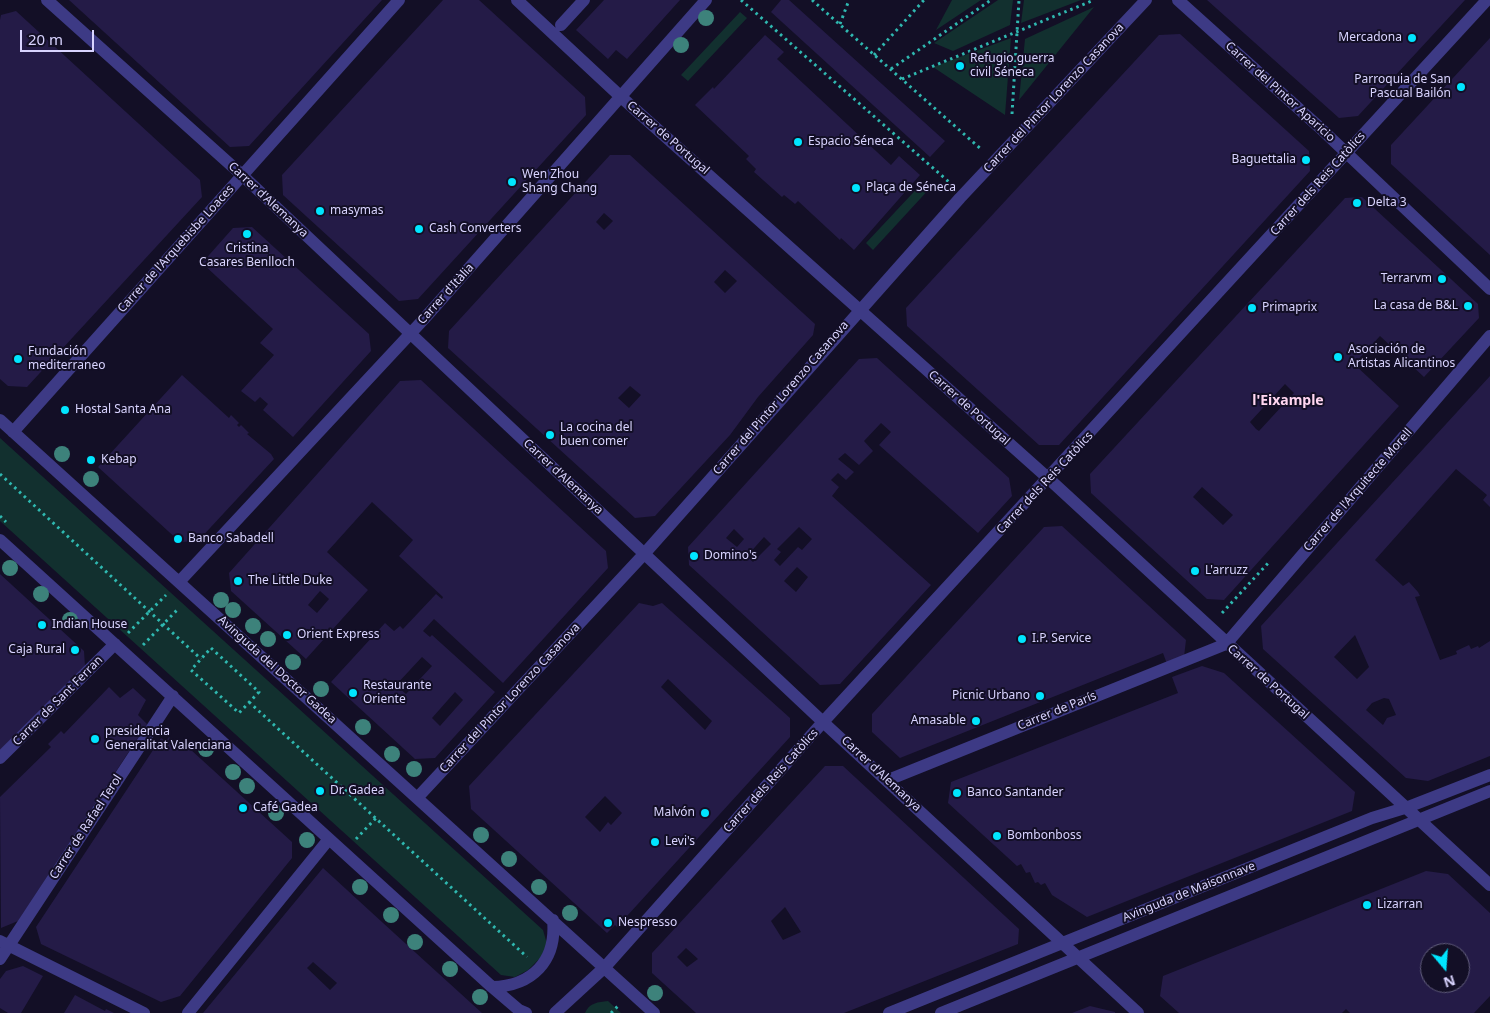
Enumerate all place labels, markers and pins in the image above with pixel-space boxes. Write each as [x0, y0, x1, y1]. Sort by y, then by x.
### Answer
place label: Mercadona [1338, 31, 1402, 45]
marker: Mercadona [1406, 32, 1418, 44]
place label: Refugio guerra civil Séneca [970, 52, 1055, 80]
marker: Refugio guerra civil Séneca [954, 60, 966, 72]
place label: Parroquia de San Pascual Bailón [1354, 73, 1451, 101]
marker: Parroquia de San Pascual Bailón [1455, 81, 1467, 93]
place label: Espacio Séneca [808, 135, 894, 149]
marker: Espacio Séneca [792, 136, 804, 148]
place label: Baguettalia [1232, 153, 1296, 167]
marker: Baguettalia [1300, 154, 1312, 166]
place label: Wen Zhou Shang Chang [522, 168, 597, 196]
marker: Wen Zhou Shang Chang [506, 176, 518, 188]
place label: Plaça de Séneca [866, 181, 956, 195]
marker: Plaça de Séneca [850, 182, 862, 194]
place label: Delta 3 [1367, 196, 1407, 210]
marker: Delta 3 [1351, 197, 1363, 209]
place label: masymas [330, 204, 384, 218]
marker: masymas [314, 205, 326, 217]
place label: Cash Converters [429, 222, 521, 236]
marker: Cash Converters [413, 223, 425, 235]
marker: Cristina Casares Benlloch [241, 228, 253, 240]
place label: Cristina Casares Benlloch [199, 242, 295, 270]
place label: Terrarvm [1381, 272, 1432, 286]
marker: Terrarvm [1436, 273, 1448, 285]
place label: La casa de B&L [1374, 299, 1458, 313]
marker: La casa de B&L [1462, 300, 1474, 312]
place label: Primaprix [1262, 301, 1317, 315]
marker: Primaprix [1246, 302, 1258, 314]
place label: Asociación de Artistas Alicantinos [1348, 343, 1455, 371]
place label: Fundación mediterraneo [28, 345, 105, 373]
marker: Asociación de Artistas Alicantinos [1332, 351, 1344, 363]
marker: Fundación mediterraneo [12, 353, 24, 365]
place label: Hostal Santa Ana [75, 403, 171, 417]
marker: Hostal Santa Ana [59, 404, 71, 416]
place label: La cocina del buen comer [560, 421, 633, 449]
marker: La cocina del buen comer [544, 429, 556, 441]
place label: Kebap [101, 453, 137, 467]
marker: Kebap [85, 454, 97, 466]
place label: Banco Sabadell [188, 532, 274, 546]
marker: Banco Sabadell [172, 533, 184, 545]
place label: Domino's [704, 549, 757, 563]
marker: Domino's [688, 550, 700, 562]
place label: L'arruzz [1205, 564, 1248, 578]
marker: L'arruzz [1189, 565, 1201, 577]
place label: The Little Duke [248, 574, 332, 588]
marker: The Little Duke [232, 575, 244, 587]
place label: Indian House [52, 618, 127, 632]
marker: Indian House [36, 619, 48, 631]
place label: Orient Express [297, 628, 379, 642]
marker: Orient Express [281, 629, 293, 641]
place label: I.P. Service [1032, 632, 1091, 646]
marker: I.P. Service [1016, 633, 1028, 645]
place label: Caja Rural [8, 643, 65, 657]
marker: Caja Rural [69, 644, 81, 656]
place label: Restaurante Oriente [363, 679, 431, 707]
marker: Restaurante Oriente [347, 687, 359, 699]
place label: Picnic Urbano [952, 689, 1030, 703]
marker: Picnic Urbano [1034, 690, 1046, 702]
place label: Amasable [911, 714, 966, 728]
marker: Amasable [970, 715, 982, 727]
place label: presidencia Generalitat Valenciana [105, 725, 232, 753]
marker: presidencia Generalitat Valenciana [89, 733, 101, 745]
place label: Dr. Gadea [330, 784, 384, 798]
marker: Dr. Gadea [314, 785, 326, 797]
place label: Banco Santander [967, 786, 1063, 800]
marker: Banco Santander [951, 787, 963, 799]
place label: Café Gadea [253, 801, 318, 815]
marker: Café Gadea [237, 802, 249, 814]
place label: Malvón [654, 806, 695, 820]
marker: Malvón [699, 807, 711, 819]
place label: Bombonboss [1007, 829, 1081, 843]
marker: Bombonboss [991, 830, 1003, 842]
place label: Levi's [665, 835, 695, 849]
marker: Levi's [649, 836, 661, 848]
place label: Lizarran [1377, 898, 1423, 912]
marker: Lizarran [1361, 899, 1373, 911]
place label: Nespresso [618, 916, 677, 930]
marker: Nespresso [602, 917, 614, 929]

